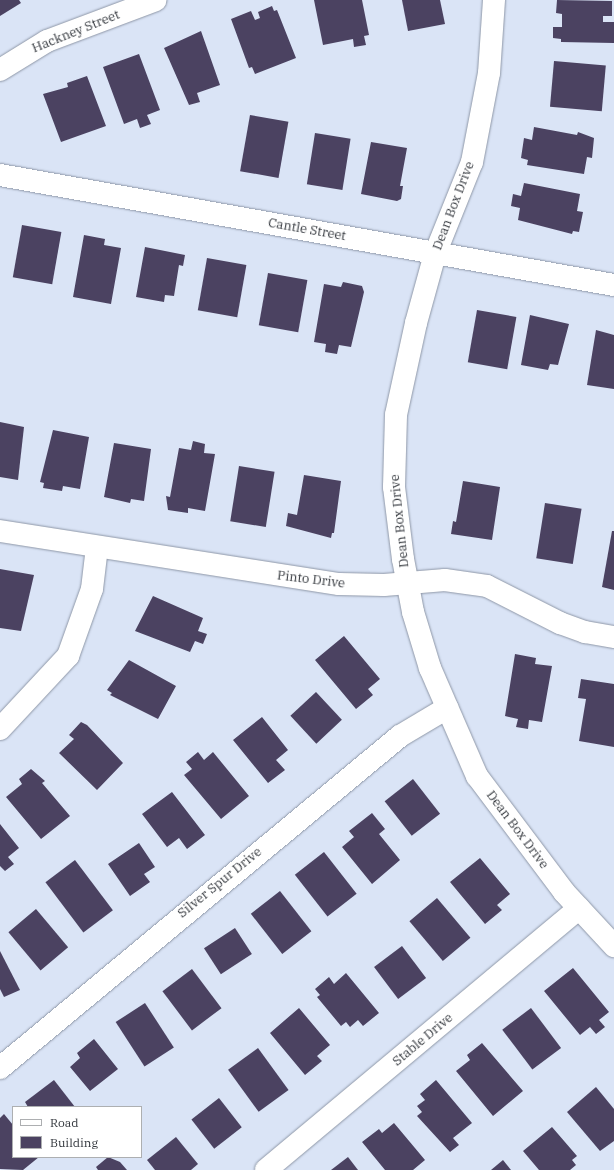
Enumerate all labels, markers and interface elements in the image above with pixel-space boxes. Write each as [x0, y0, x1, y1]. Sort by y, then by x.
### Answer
street label: Hackney Street [30, 7, 122, 57]
street label: Dean Box Drive [430, 159, 478, 253]
street label: Cantle Street [267, 215, 347, 245]
street label: Dean Box Drive [387, 474, 413, 568]
street label: Pinto Drive [276, 568, 346, 592]
street label: Dean Box Drive [483, 788, 551, 872]
street label: Silver Spur Drive [175, 844, 265, 922]
street label: Stable Drive [390, 1010, 456, 1070]
legend [12, 1106, 142, 1158]
text: Road [50, 1115, 79, 1130]
text: Building [50, 1135, 98, 1150]

